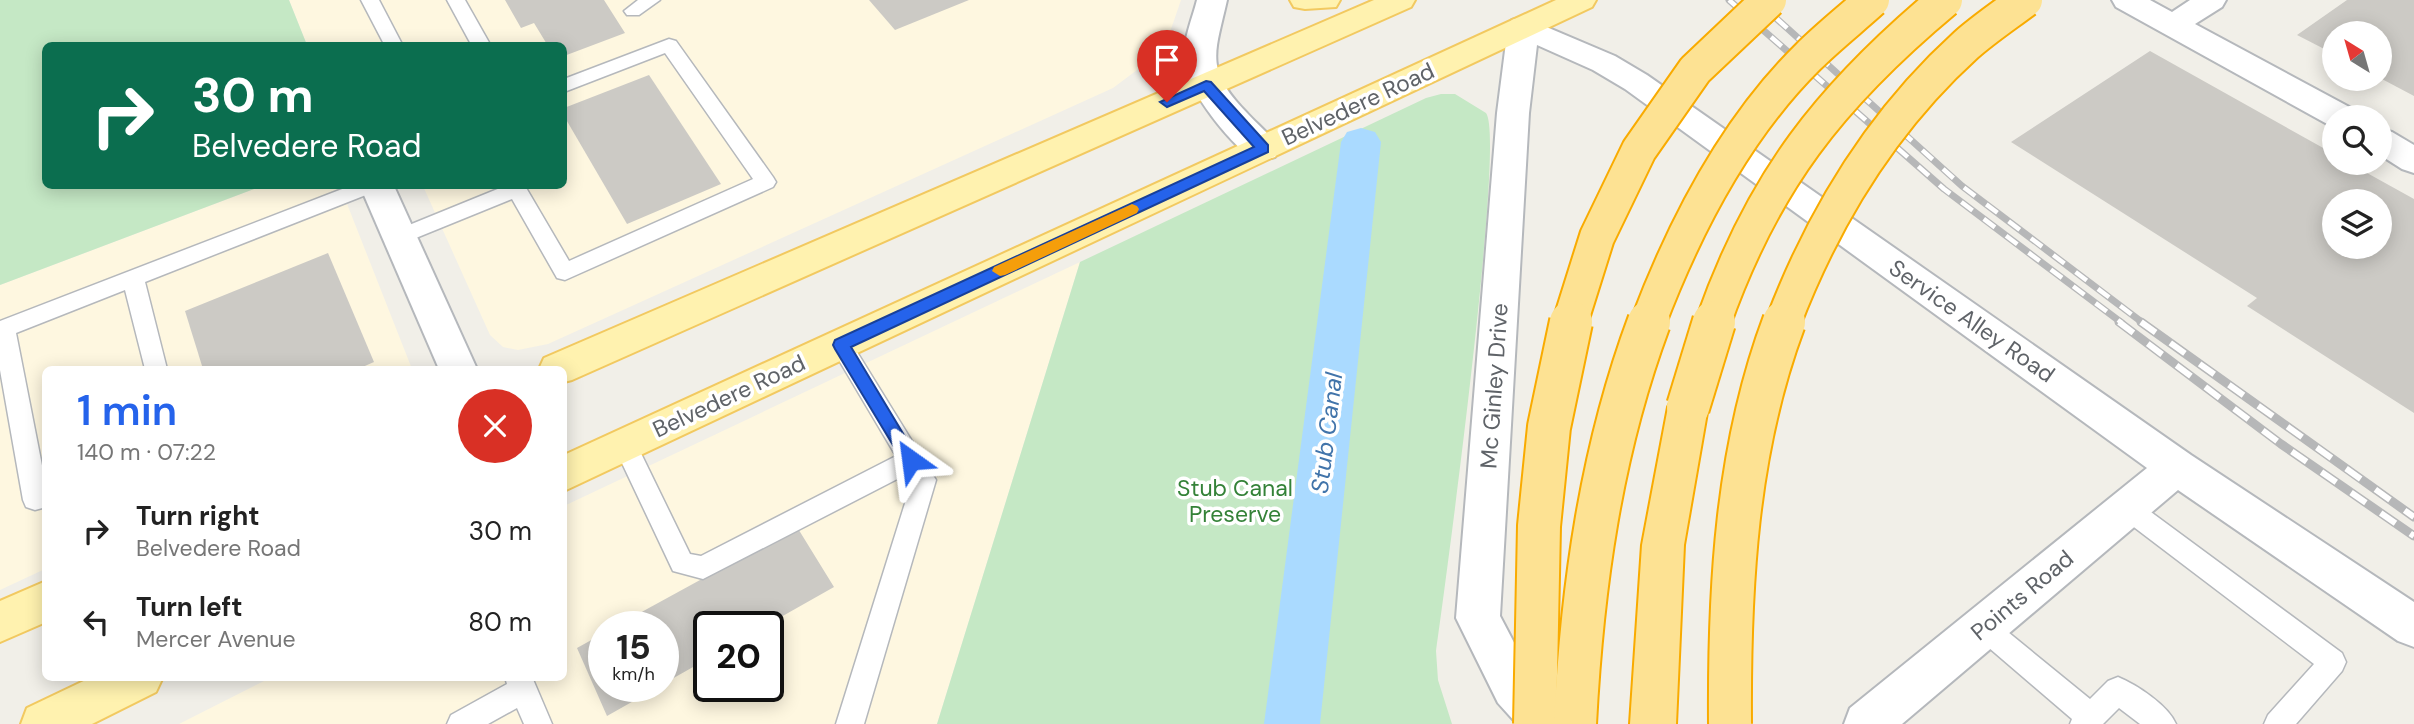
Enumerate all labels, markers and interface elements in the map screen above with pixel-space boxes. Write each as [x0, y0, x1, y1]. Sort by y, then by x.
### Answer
north arrow [2322, 21, 2392, 91]
map controls [2322, 21, 2392, 259]
pin [1137, 30, 1197, 102]
icon: arrive [1148, 41, 1186, 79]
street label: Belvedere Road [1277, 56, 1439, 152]
text: 30 m [192, 63, 314, 127]
icon: right [77, 70, 168, 161]
button: search [2322, 105, 2392, 175]
text: Belvedere Road [192, 125, 422, 167]
button: layers [2322, 189, 2392, 259]
street label: Service Alley Road [1883, 253, 2061, 389]
street label: Mc Ginley Drive [1473, 302, 1515, 470]
street label: Belvedere Road [648, 348, 810, 444]
water label: Stub Canal [1304, 370, 1349, 495]
text: 1 min [77, 383, 177, 438]
button: close [458, 389, 532, 463]
position arrow [874, 423, 948, 497]
text: 140 m · 07:22 [77, 437, 216, 467]
park label: Stub Canal Preserve [1177, 473, 1293, 529]
text: Turn right [136, 499, 260, 533]
icon: right [77, 512, 115, 550]
text: 30 m [469, 514, 532, 548]
text: Belvedere Road [136, 533, 301, 563]
street label: Points Road [1964, 543, 2080, 647]
text: Turn left [136, 590, 243, 624]
icon: left [77, 603, 115, 641]
text: 80 m [468, 605, 532, 639]
speed limit sign: 20 [693, 611, 784, 702]
text: Mercer Avenue [136, 624, 295, 654]
text: 15 [616, 624, 651, 670]
text: km/h [612, 662, 655, 686]

